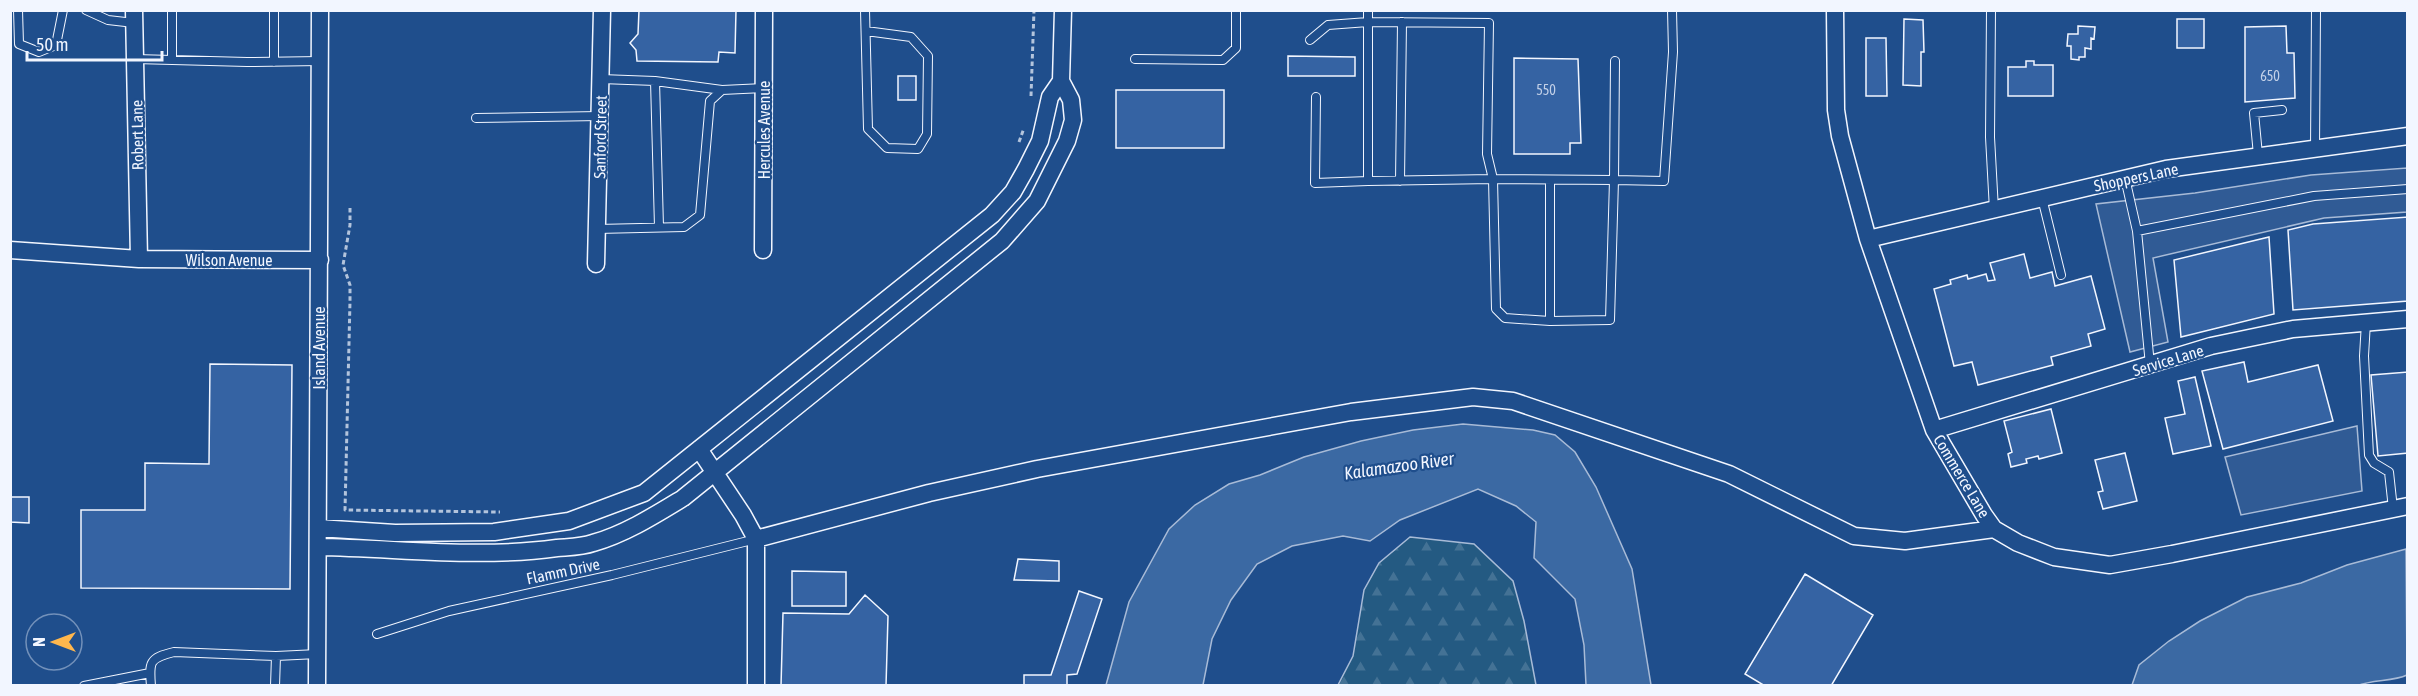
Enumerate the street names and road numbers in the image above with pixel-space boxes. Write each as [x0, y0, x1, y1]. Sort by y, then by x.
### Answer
street label: Hercules Avenue [755, 81, 773, 179]
street label: Sanford Street [590, 95, 610, 179]
street label: Robert Lane [127, 100, 147, 170]
street label: Shoppers Lane [2092, 159, 2180, 196]
street label: Wilson Avenue [186, 251, 272, 269]
street label: Island Avenue [310, 306, 328, 390]
street label: Service Lane [2130, 341, 2206, 379]
street label: Commerce Lane [1930, 431, 1994, 521]
street label: Flamm Drive [525, 554, 601, 588]

